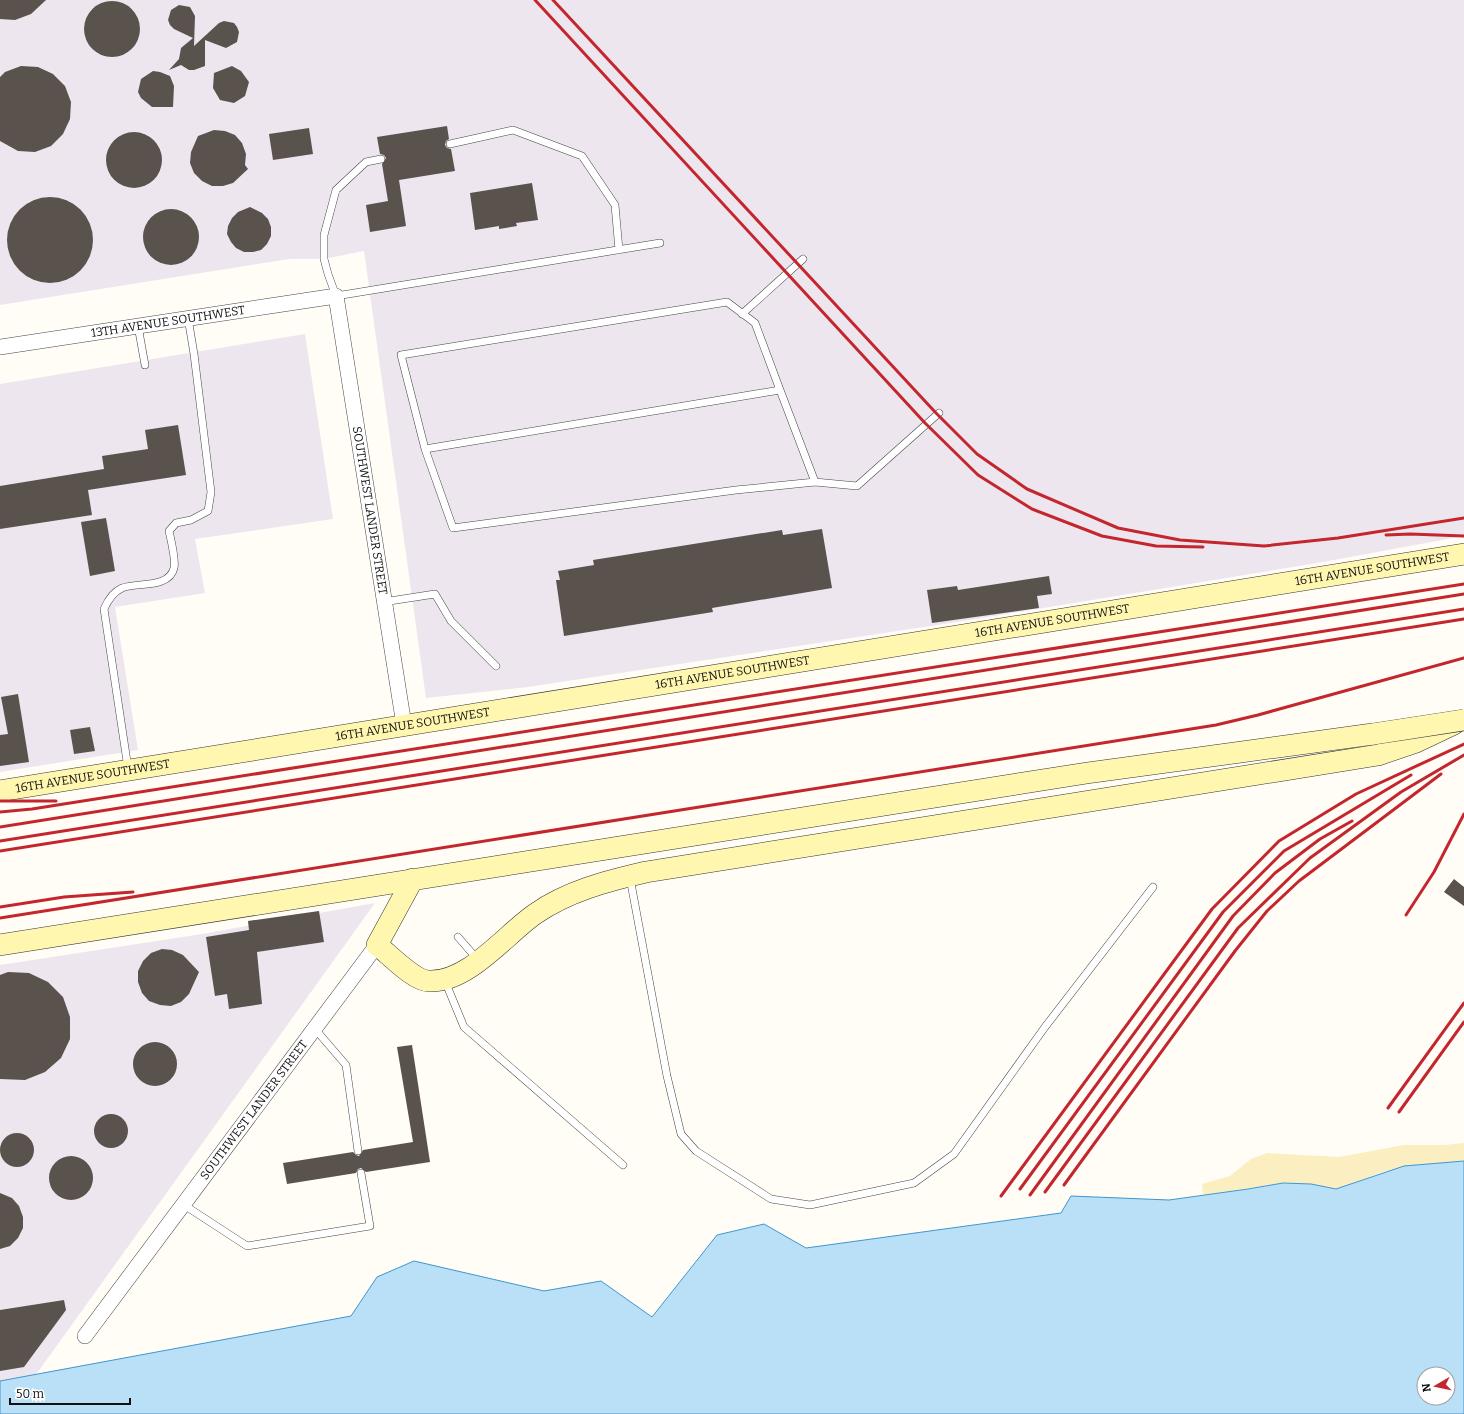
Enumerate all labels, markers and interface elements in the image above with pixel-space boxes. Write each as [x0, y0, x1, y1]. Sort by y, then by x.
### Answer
street label: 13TH AVENUE SOUTHWEST [90, 303, 246, 340]
street label: SOUTHWEST LANDER STREET [350, 425, 390, 596]
street label: 16TH AVENUE SOUTHWEST [1294, 549, 1450, 588]
street label: 16TH AVENUE SOUTHWEST [974, 601, 1130, 640]
street label: 16TH AVENUE SOUTHWEST [654, 653, 811, 692]
street label: 16TH AVENUE SOUTHWEST [334, 705, 491, 744]
street label: 16TH AVENUE SOUTHWEST [15, 757, 171, 795]
street label: SOUTHWEST LANDER STREET [197, 1038, 310, 1182]
north arrow [1416, 1366, 1456, 1406]
scale bar [10, 1380, 130, 1406]
text: N [1419, 1382, 1434, 1393]
text: 50 m [16, 1387, 45, 1401]

